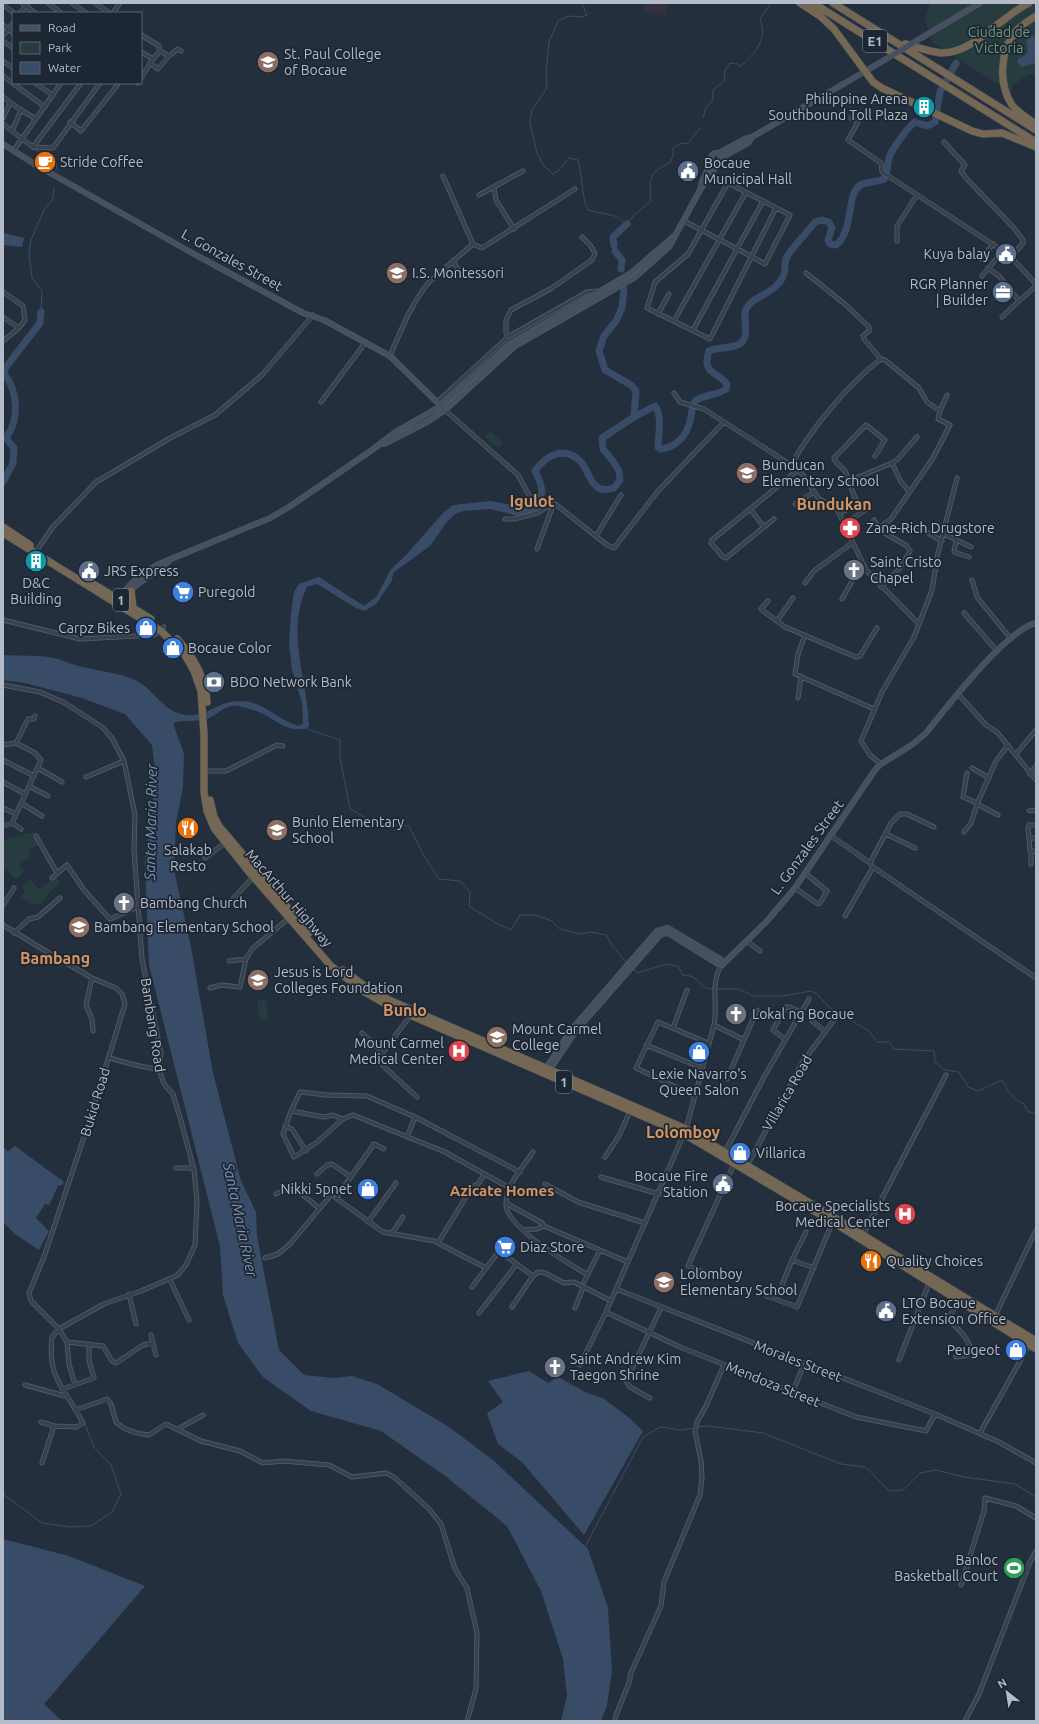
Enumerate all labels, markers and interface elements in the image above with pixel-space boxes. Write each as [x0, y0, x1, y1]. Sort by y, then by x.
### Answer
legend [12, 12, 142, 84]
text: Road [48, 21, 76, 34]
park label: Ciudad de Victoria [968, 24, 1030, 56]
road number: E1 [863, 30, 887, 52]
text: Park [48, 41, 72, 54]
place label: St. Paul College of Bocaue [284, 46, 382, 78]
school or university icon: St. Paul College of Bocaue [255, 49, 281, 75]
text: Water [48, 61, 81, 74]
place label: Philippine Arena Southbound Toll Plaza [769, 91, 908, 123]
building icon: Philippine Arena Southbound Toll Plaza [911, 94, 937, 120]
cafe icon: Stride Coffee [32, 149, 58, 175]
place label: Stride Coffee [60, 154, 144, 170]
place label: Bocaue Municipal Hall [704, 155, 792, 187]
public building icon: Bocaue Municipal Hall [675, 158, 701, 184]
street label: L. Gonzales Street [179, 226, 286, 295]
public building icon: Kuya balay [993, 241, 1019, 267]
place label: Kuya balay [923, 246, 990, 262]
school or university icon: I.S. Montessori [384, 260, 410, 286]
place label: I.S. Montessori [412, 265, 504, 281]
place label: RGR Planner | Builder [910, 276, 989, 308]
office icon: RGR Planner | Builder [990, 279, 1016, 305]
place label: Bunducan Elementary School [762, 457, 880, 489]
school or university icon: Bunducan Elementary School [734, 460, 760, 486]
district label: Igulot [510, 492, 555, 510]
district label: Bundukan [796, 495, 872, 513]
pharmacy icon: Zane-Rich Drugstore [837, 515, 863, 541]
place label: Zane-Rich Drugstore [866, 520, 995, 536]
building icon: D&C Building [23, 548, 49, 574]
place label: Saint Cristo Chapel [870, 554, 942, 586]
church icon: Saint Cristo Chapel [841, 557, 867, 583]
public building icon: JRS Express [76, 558, 102, 584]
place label: JRS Express [104, 563, 179, 579]
place label: D&C Building [10, 575, 62, 607]
supermarket icon: Puregold [170, 579, 196, 605]
place label: Puregold [198, 584, 255, 600]
road number: 1 [113, 589, 129, 611]
shop icon: Carpz Bikes [133, 615, 159, 641]
place label: Carpz Bikes [58, 620, 130, 636]
shop icon: Bocaue Color [160, 635, 186, 661]
place label: Bocaue Color [188, 640, 272, 656]
bank icon: BDO Network Bank [201, 669, 227, 695]
place label: BDO Network Bank [230, 674, 352, 690]
water label: Santa Maria River [141, 762, 160, 881]
street label: L. Gonzales Street [767, 796, 847, 897]
place label: Bunlo Elementary School [292, 814, 404, 846]
restaurant icon: Salakab Resto [175, 815, 201, 841]
school or university icon: Bunlo Elementary School [264, 817, 290, 843]
place label: Salakab Resto [164, 842, 212, 874]
street label: MacArthur Highway [242, 846, 336, 950]
church icon: Bambang Church [111, 890, 137, 916]
place label: Bambang Church [140, 895, 247, 911]
school or university icon: Bambang Elementary School [66, 914, 92, 940]
place label: Bambang Elementary School [94, 919, 274, 935]
district label: Bambang [20, 949, 90, 967]
place label: Jesus is Lord Colleges Foundation [274, 964, 403, 996]
school or university icon: Jesus is Lord Colleges Foundation [245, 967, 271, 993]
street label: Bambang Road [138, 977, 168, 1073]
district label: Bunlo [383, 1001, 427, 1019]
church icon: Lokal ng Bocaue [723, 1001, 749, 1027]
place label: Lokal ng Bocaue [752, 1006, 854, 1022]
place label: Mount Carmel College [512, 1021, 602, 1053]
school or university icon: Mount Carmel College [484, 1024, 510, 1050]
place label: Mount Carmel Medical Center [349, 1035, 445, 1067]
hospital icon: Mount Carmel Medical Center [446, 1038, 472, 1064]
shop icon: Lexie Navarro's Queen Salon [686, 1039, 712, 1065]
street label: Villarica Road [759, 1052, 815, 1134]
street label: Bukid Road [77, 1066, 113, 1138]
place label: Lexie Navarro's Queen Salon [651, 1066, 747, 1098]
road number: 1 [556, 1071, 572, 1093]
district label: Lolomboy [646, 1123, 721, 1141]
shop icon: Villarica [727, 1140, 753, 1166]
place label: Villarica [756, 1145, 806, 1161]
water label: Santa Maria River [220, 1160, 261, 1280]
place label: Bocaue Fire Station [635, 1168, 708, 1200]
public building icon: Bocaue Fire Station [710, 1171, 736, 1197]
shop icon: Nikki 5pnet [355, 1176, 381, 1202]
place label: Nikki 5pnet [281, 1181, 352, 1197]
district label: Azicate Homes [450, 1182, 554, 1199]
place label: Bocaue Specialists Medical Center [775, 1198, 891, 1230]
hospital icon: Bocaue Specialists Medical Center [892, 1201, 918, 1227]
supermarket icon: Diaz Store [492, 1234, 518, 1260]
place label: Diaz Store [520, 1239, 584, 1255]
restaurant icon: Quality Choices [858, 1248, 884, 1274]
place label: Quality Choices [886, 1253, 983, 1269]
place label: Lolomboy Elementary School [680, 1266, 798, 1298]
school or university icon: Lolomboy Elementary School [651, 1269, 677, 1295]
place label: LTO Bocaue Extension Office [902, 1295, 1006, 1327]
public building icon: LTO Bocaue Extension Office [873, 1298, 899, 1324]
street label: Morales Street [752, 1337, 845, 1385]
shop icon: Peugeot [1003, 1337, 1029, 1363]
place label: Peugeot [947, 1342, 1000, 1358]
place label: Saint Andrew Kim Taegon Shrine [570, 1351, 681, 1383]
church icon: Saint Andrew Kim Taegon Shrine [542, 1354, 568, 1380]
street label: Mendoza Street [724, 1358, 823, 1410]
place label: Banloc Basketball Court [894, 1552, 998, 1584]
sports icon: Banloc Basketball Court [1001, 1555, 1027, 1581]
north arrow [987, 1672, 1027, 1712]
text: N [995, 1676, 1009, 1691]

